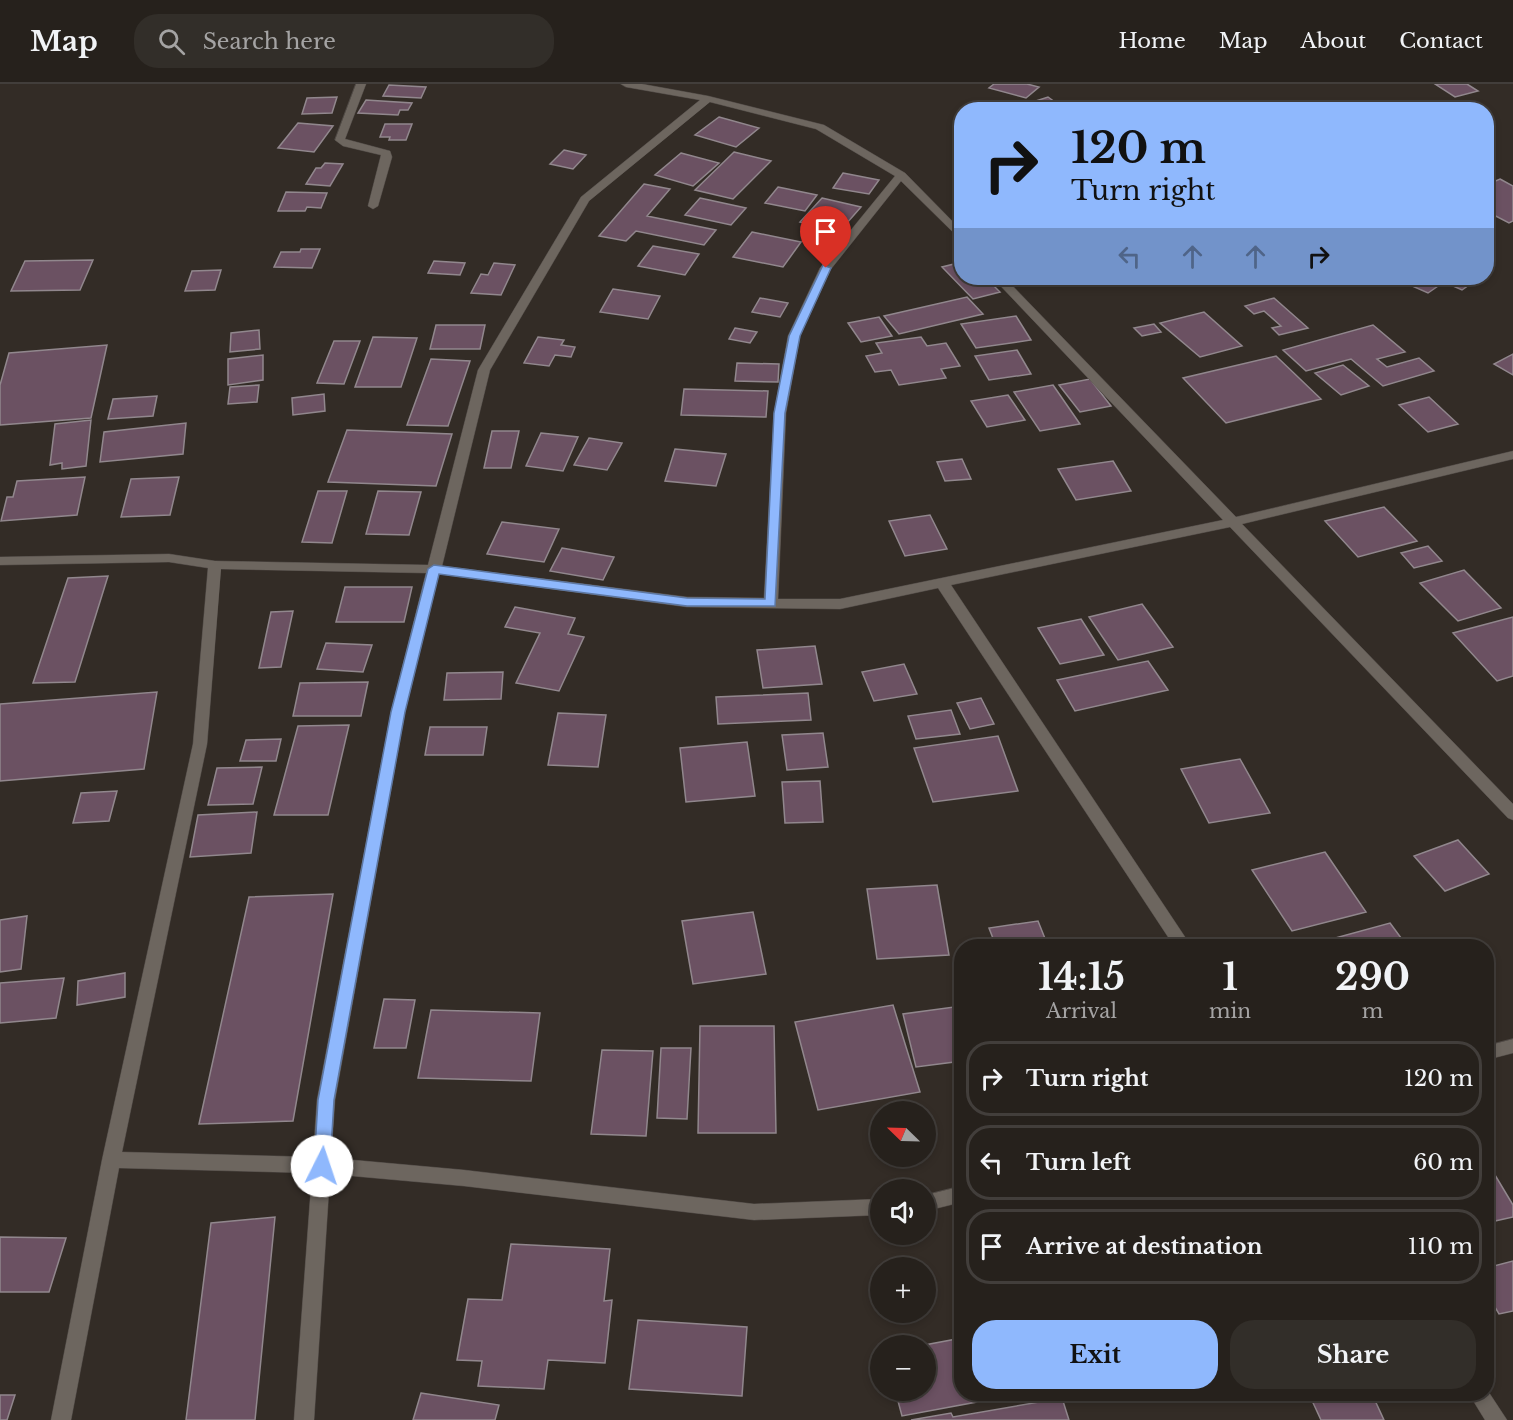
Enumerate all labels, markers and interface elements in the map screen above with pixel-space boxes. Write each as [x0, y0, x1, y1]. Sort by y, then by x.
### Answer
search box [134, 14, 554, 68]
text: Map [30, 24, 98, 59]
icon: search [155, 25, 188, 58]
text: Search here [203, 28, 336, 55]
text: Home [1119, 28, 1186, 54]
text: Map [1219, 28, 1267, 54]
text: About [1300, 28, 1366, 54]
text: Contact [1399, 28, 1483, 54]
text: 120 m [1071, 122, 1206, 174]
icon: right [972, 126, 1050, 204]
text: Turn right [1071, 174, 1215, 207]
pin [800, 206, 851, 268]
icon: arrive [809, 215, 842, 248]
icon: left [1113, 240, 1146, 273]
icon: ahead [1176, 240, 1209, 273]
icon: ahead [1239, 240, 1272, 273]
icon: right [1302, 240, 1335, 273]
text: 14:15 [1038, 955, 1125, 1000]
text: 1 [1222, 955, 1238, 1000]
text: 290 [1335, 955, 1410, 1000]
text: Arrival [1046, 999, 1117, 1023]
text: min [1209, 999, 1251, 1023]
text: m [1362, 999, 1383, 1023]
icon: right [975, 1062, 1008, 1095]
text: Turn right [1026, 1065, 1148, 1092]
text: 120 m [1404, 1065, 1473, 1092]
north arrow [870, 1101, 936, 1167]
map controls [870, 1101, 936, 1401]
position arrow [290, 1134, 354, 1198]
icon: left [975, 1146, 1008, 1179]
text: Turn left [1026, 1149, 1131, 1176]
text: 60 m [1413, 1149, 1473, 1176]
button: sound [870, 1179, 936, 1245]
icon: arrive [975, 1230, 1008, 1263]
text: Arrive at destination [1026, 1233, 1263, 1260]
text: 110 m [1408, 1233, 1473, 1260]
button: + [870, 1257, 936, 1323]
button: Exit [972, 1320, 1218, 1389]
button: Share [1230, 1320, 1476, 1389]
button: − [870, 1335, 936, 1401]

